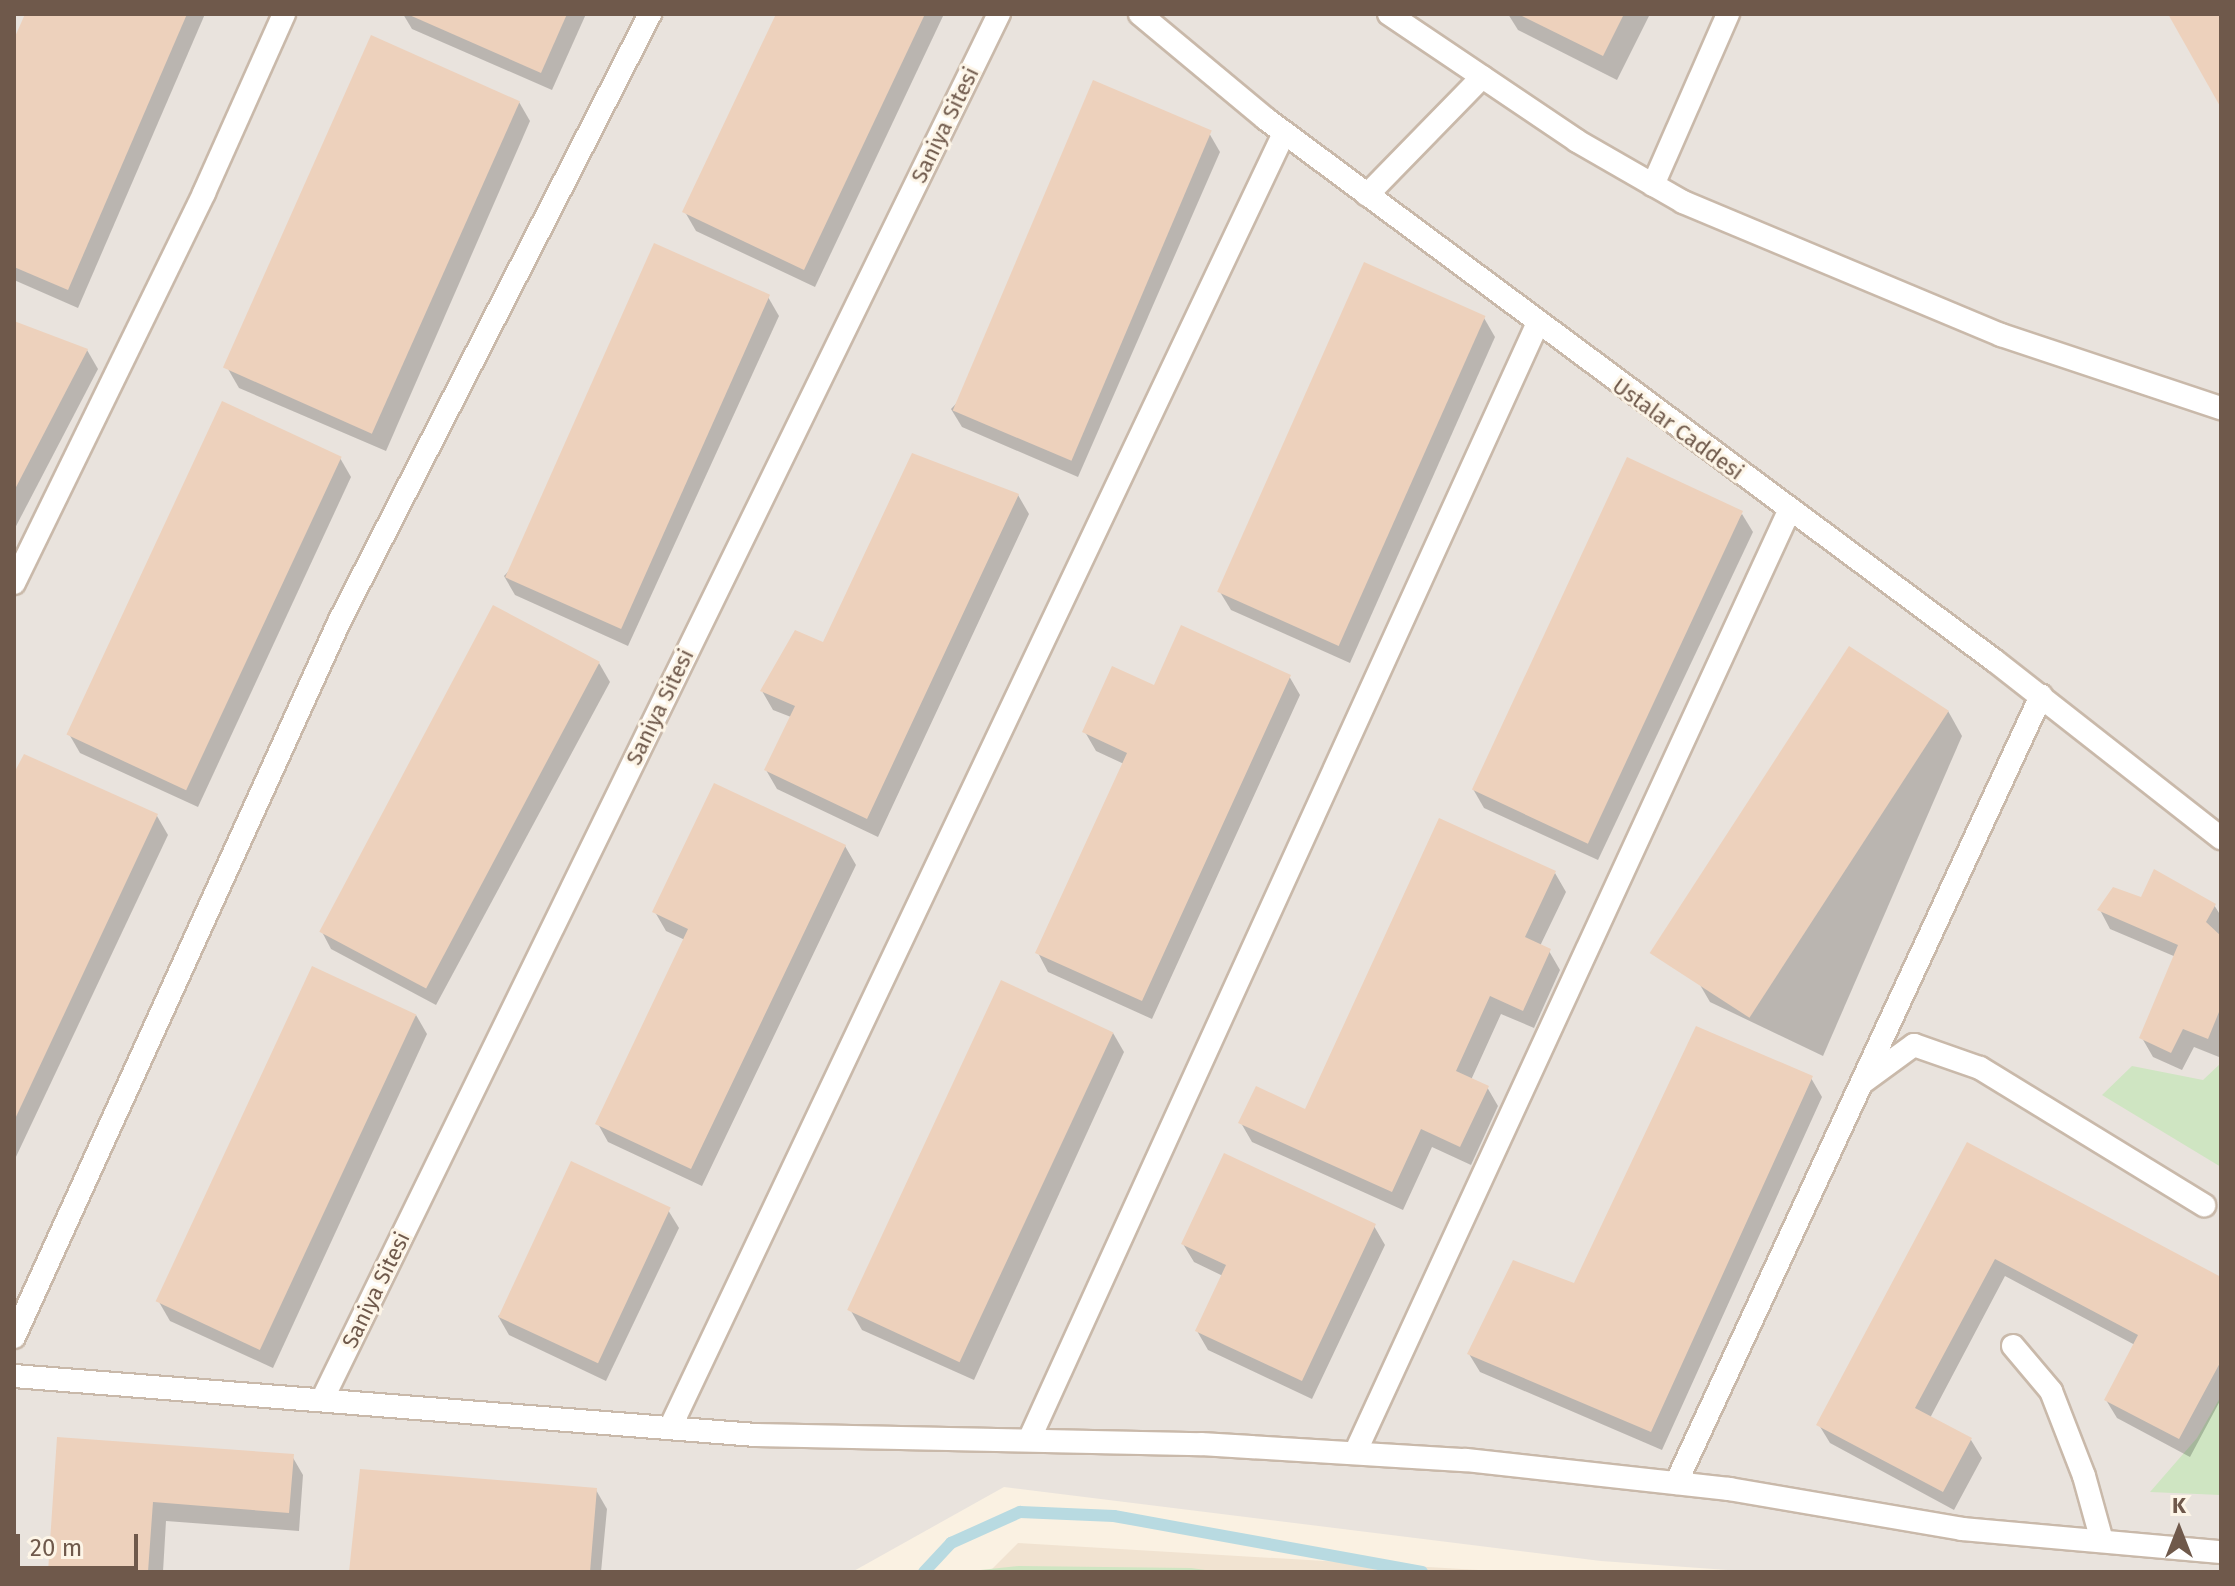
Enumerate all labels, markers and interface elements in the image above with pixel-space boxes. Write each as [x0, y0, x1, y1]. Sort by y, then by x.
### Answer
street label: Saniya Sitesi [906, 63, 984, 187]
street label: Ustalar Caddesi [1607, 373, 1749, 485]
street label: Saniya Sitesi [621, 645, 699, 769]
street label: Saniya Sitesi [337, 1228, 415, 1352]
north arrow [2139, 1490, 2219, 1570]
text: K [2172, 1492, 2186, 1519]
scale bar [20, 1518, 142, 1568]
text: 20 m [30, 1534, 82, 1562]

